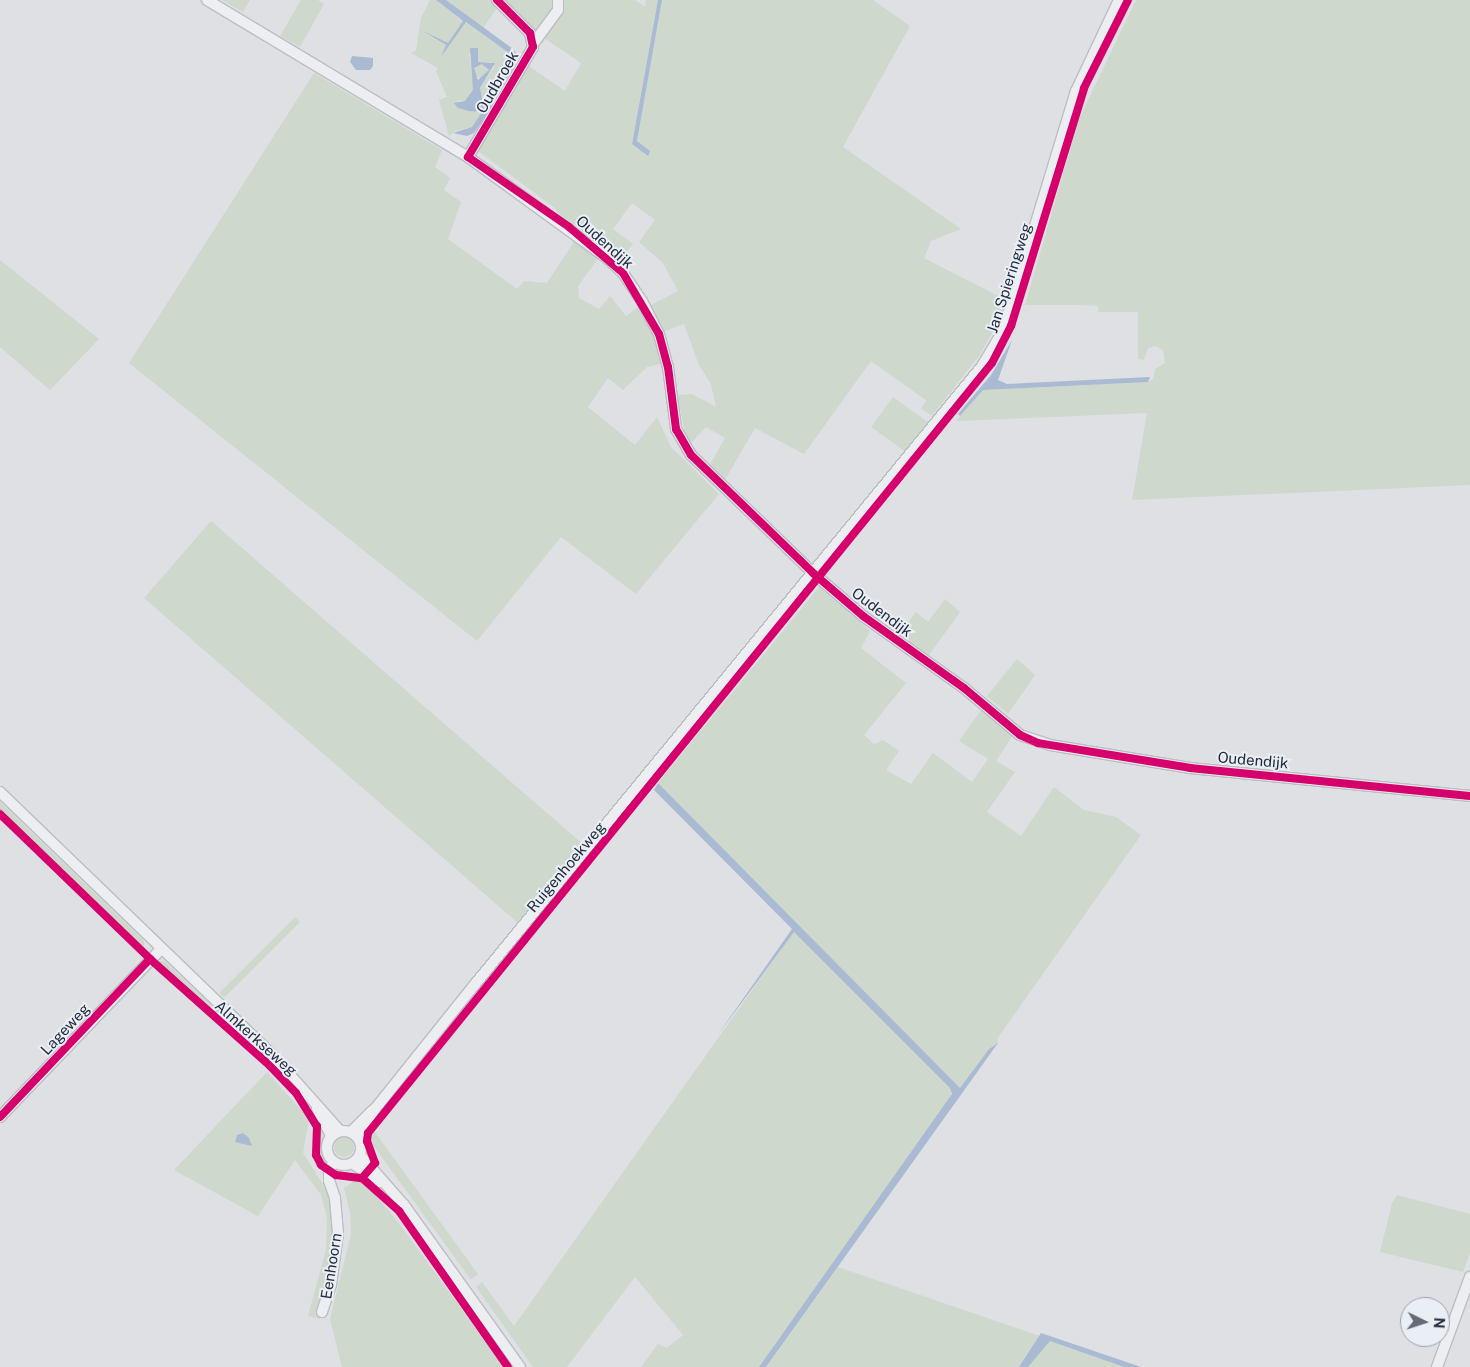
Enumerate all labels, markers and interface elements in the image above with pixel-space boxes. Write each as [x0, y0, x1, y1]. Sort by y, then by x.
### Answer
street label: Oudbroek [472, 48, 522, 116]
street label: Oudendijk [573, 212, 637, 272]
street label: Jan Spieringweg [983, 221, 1035, 335]
street label: Oudendijk [848, 583, 916, 641]
street label: Oudendijk [1217, 748, 1289, 772]
street label: Ruigenhoekweg [523, 818, 609, 916]
street label: Almkerkseweg [211, 996, 301, 1080]
street label: Lageweg [37, 1000, 93, 1058]
street label: Eenhoorn [317, 1232, 345, 1300]
north arrow [1400, 1297, 1450, 1347]
text: N [1431, 1317, 1447, 1329]

